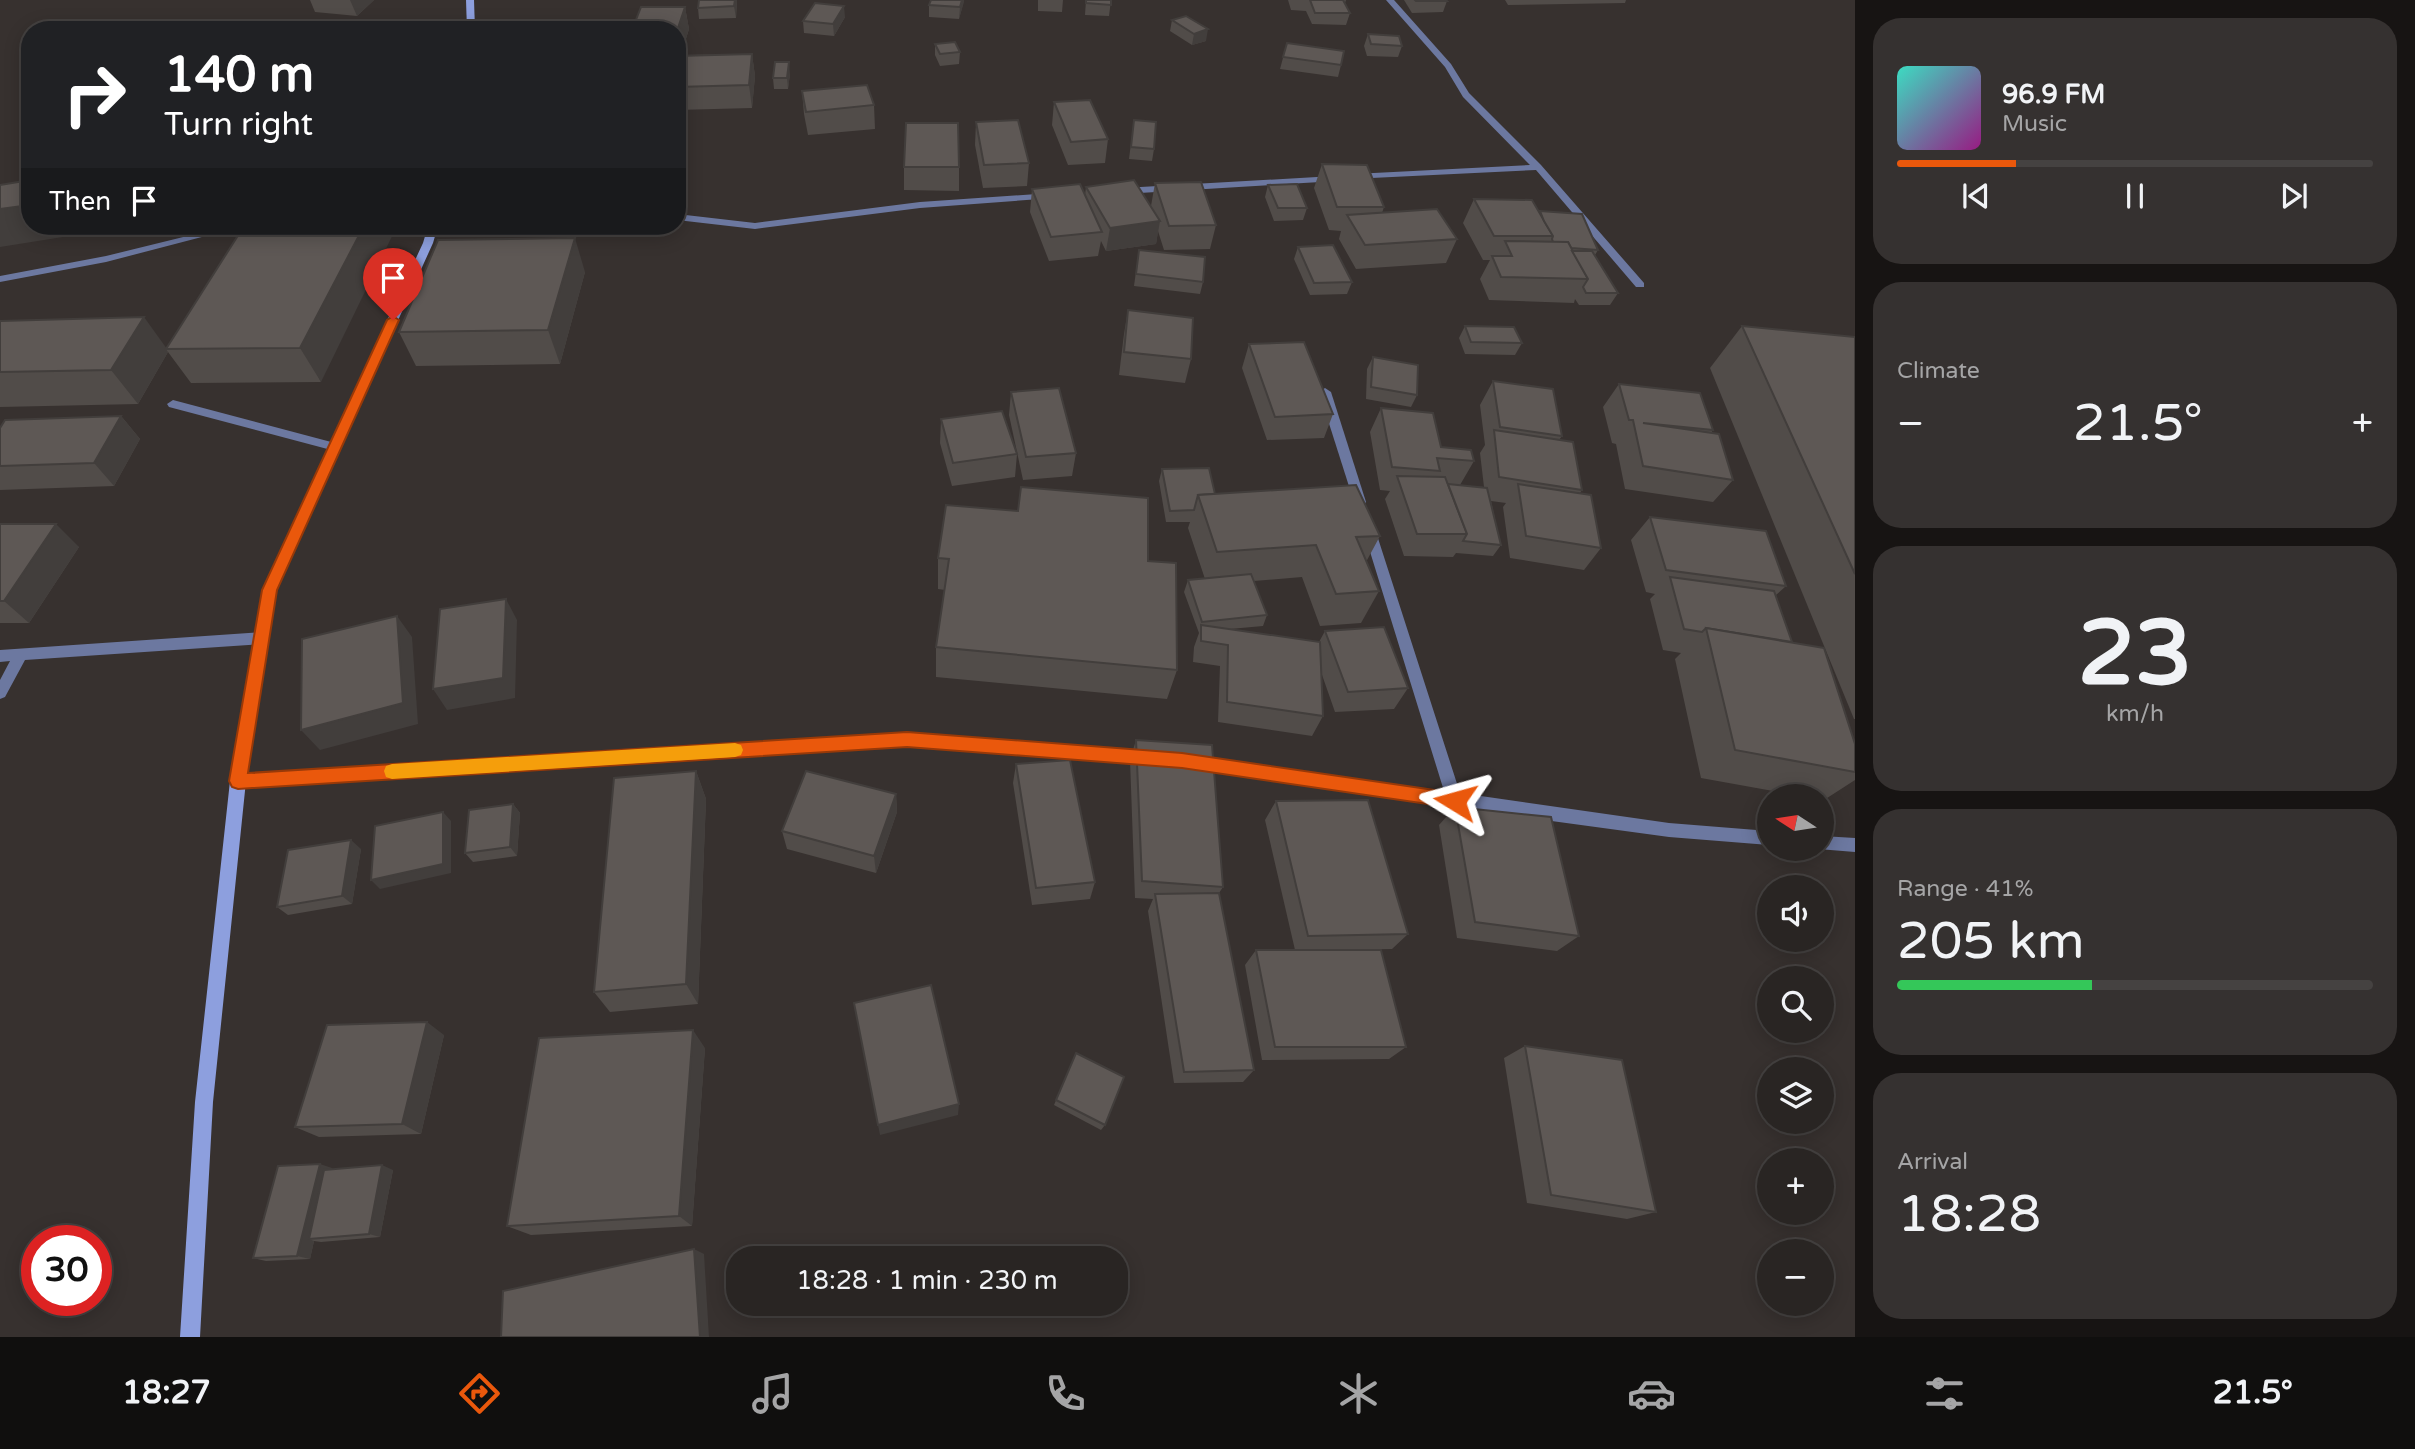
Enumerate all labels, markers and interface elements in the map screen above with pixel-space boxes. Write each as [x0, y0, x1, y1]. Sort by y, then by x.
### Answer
text: 140 m [164, 46, 314, 105]
icon: right [49, 49, 140, 140]
text: 96.9 FM [2002, 79, 2105, 110]
text: Turn right [164, 106, 313, 144]
text: Music [2002, 110, 2067, 138]
icon: previous [1957, 177, 1995, 215]
icon: pause [2116, 177, 2154, 215]
icon: next [2275, 177, 2313, 215]
icon: arrive [125, 182, 163, 220]
text: Then [49, 186, 111, 217]
pin [363, 248, 423, 320]
icon: arrive [374, 259, 412, 297]
text: Climate [1897, 357, 1980, 385]
text: 21.5° [2073, 392, 2203, 455]
text: − [1897, 401, 1924, 447]
text: + [2352, 401, 2373, 447]
text: 23 [2078, 599, 2192, 709]
text: km/h [2106, 700, 2164, 728]
position arrow [1418, 764, 1492, 838]
north arrow [1757, 784, 1834, 861]
map controls [1757, 784, 1834, 1316]
button: sound [1757, 875, 1834, 952]
text: Range · 41% [1897, 875, 2033, 903]
text: 205 km [1897, 910, 2085, 973]
button: search [1757, 966, 1834, 1043]
button: layers [1757, 1057, 1834, 1134]
button: + [1757, 1148, 1834, 1225]
text: Arrival [1897, 1148, 1968, 1176]
text: 18:28 [1897, 1183, 2041, 1246]
speed limit sign: 30 [21, 1225, 112, 1316]
button: − [1757, 1239, 1834, 1316]
text: 18:28 · 1 min · 230 m [796, 1265, 1058, 1296]
icon: directions [455, 1369, 504, 1418]
icon: music [748, 1369, 797, 1418]
icon: phone [1041, 1369, 1090, 1418]
icon: climate [1334, 1369, 1383, 1418]
icon: car [1627, 1369, 1676, 1418]
icon: filters [1920, 1369, 1969, 1418]
text: 18:27 [122, 1374, 211, 1412]
text: 21.5° [2213, 1374, 2293, 1412]

